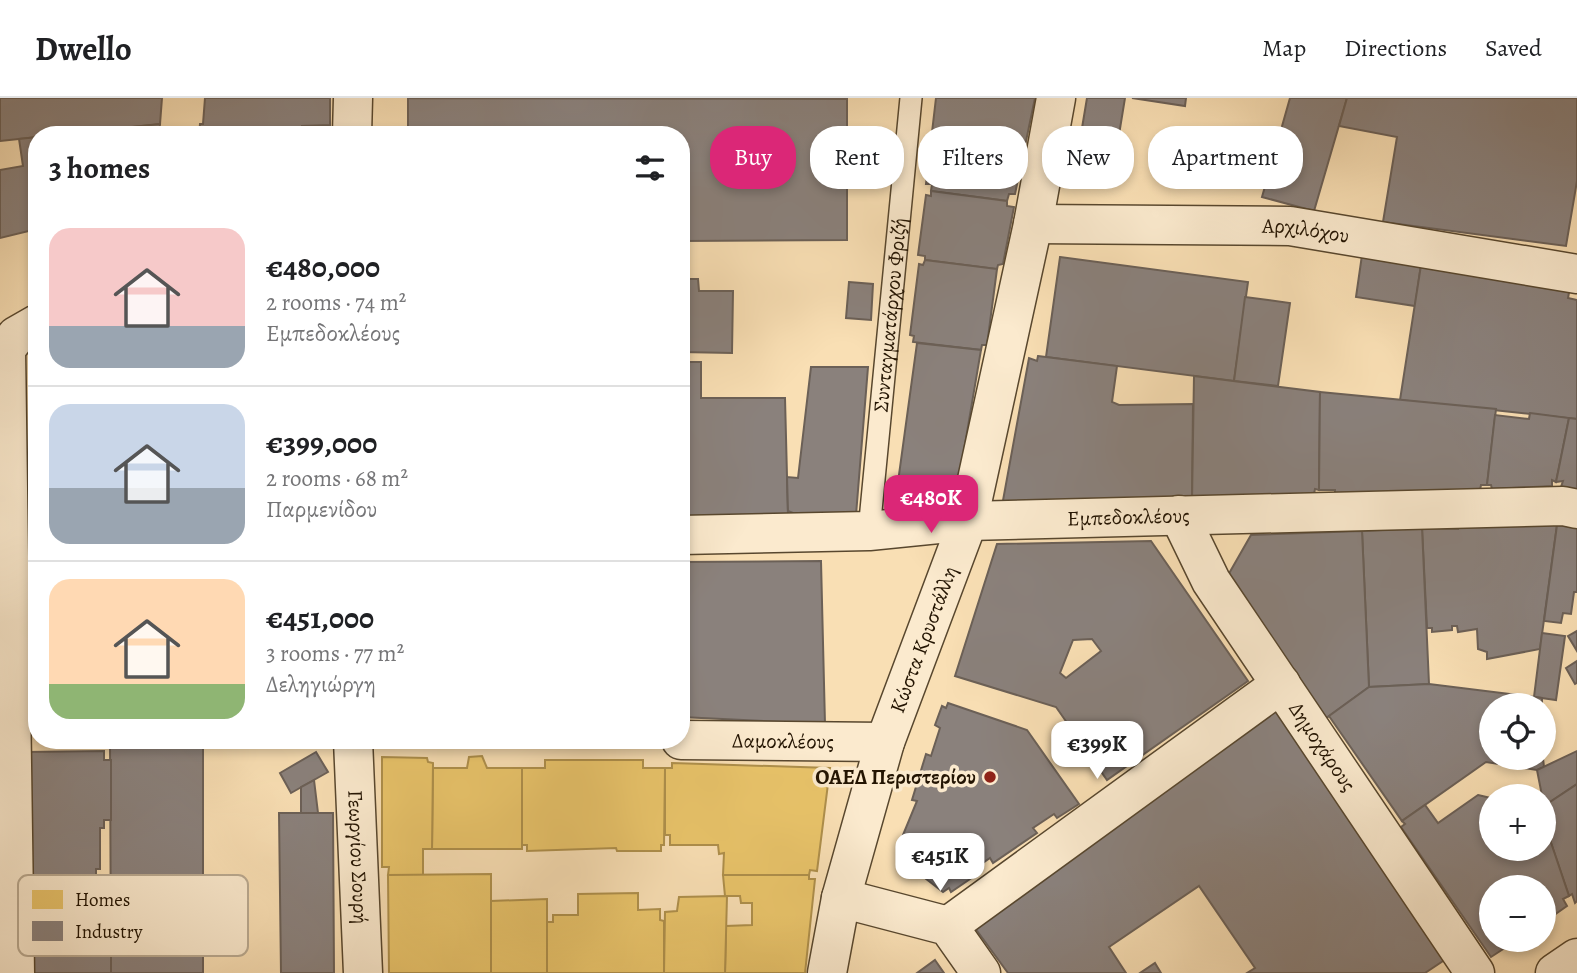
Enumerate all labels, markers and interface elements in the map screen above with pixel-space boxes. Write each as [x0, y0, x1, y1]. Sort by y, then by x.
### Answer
text: Dwello [35, 26, 132, 71]
text: Map [1262, 32, 1306, 64]
text: Directions [1344, 32, 1447, 64]
text: Saved [1485, 32, 1542, 64]
chip: Buy [710, 126, 796, 189]
chip: Rent [810, 126, 904, 189]
chip: Filters [918, 126, 1028, 189]
chip: New [1042, 126, 1134, 189]
chip: Apartment [1148, 126, 1303, 189]
text: 3 homes [49, 148, 150, 188]
icon: filters [631, 149, 669, 187]
street label: Αρχιλόχου [1261, 212, 1351, 250]
street label: Συνταγματάρχου Φριζή [867, 217, 913, 414]
text: €480,000 [266, 247, 380, 287]
icon: home [105, 256, 189, 340]
text: 2 rooms · 74 m² [266, 287, 406, 318]
text: Εμπεδοκλέους [266, 318, 400, 349]
text: €399,000 [266, 423, 377, 463]
icon: home [105, 432, 189, 516]
text: 2 rooms · 68 m² [266, 463, 408, 494]
pin: €480K [882, 476, 980, 535]
text: €480K [900, 482, 962, 513]
text: Παρμενίδου [266, 494, 377, 525]
street label: Εμπεδοκλέους [1067, 501, 1190, 532]
street label: Κώστα Κρυστάλλη [883, 562, 964, 717]
text: €451,000 [266, 598, 374, 638]
icon: home [105, 607, 189, 691]
text: 3 rooms · 77 m² [266, 638, 404, 669]
text: Δεληγιώργη [266, 669, 376, 700]
map controls [1479, 693, 1556, 952]
button: locate [1479, 693, 1556, 770]
street label: Δημοχάρους [1282, 696, 1363, 797]
pin: €399K [1048, 722, 1146, 781]
street label: Δαμοκλέους [732, 727, 834, 755]
text: €399K [1067, 728, 1127, 759]
place label: ΟΑΕΔ Περιστερίου [815, 763, 976, 791]
marker: ΟΑΕΔ Περιστερίου [982, 769, 998, 785]
button: + [1479, 784, 1556, 861]
street label: Γεωργίου Σουρή [341, 789, 375, 925]
pin: €451K [891, 834, 989, 893]
text: €451K [911, 840, 969, 871]
legend [18, 875, 248, 956]
button: − [1479, 875, 1556, 952]
text: Homes [75, 887, 130, 913]
text: Industry [75, 919, 143, 945]

